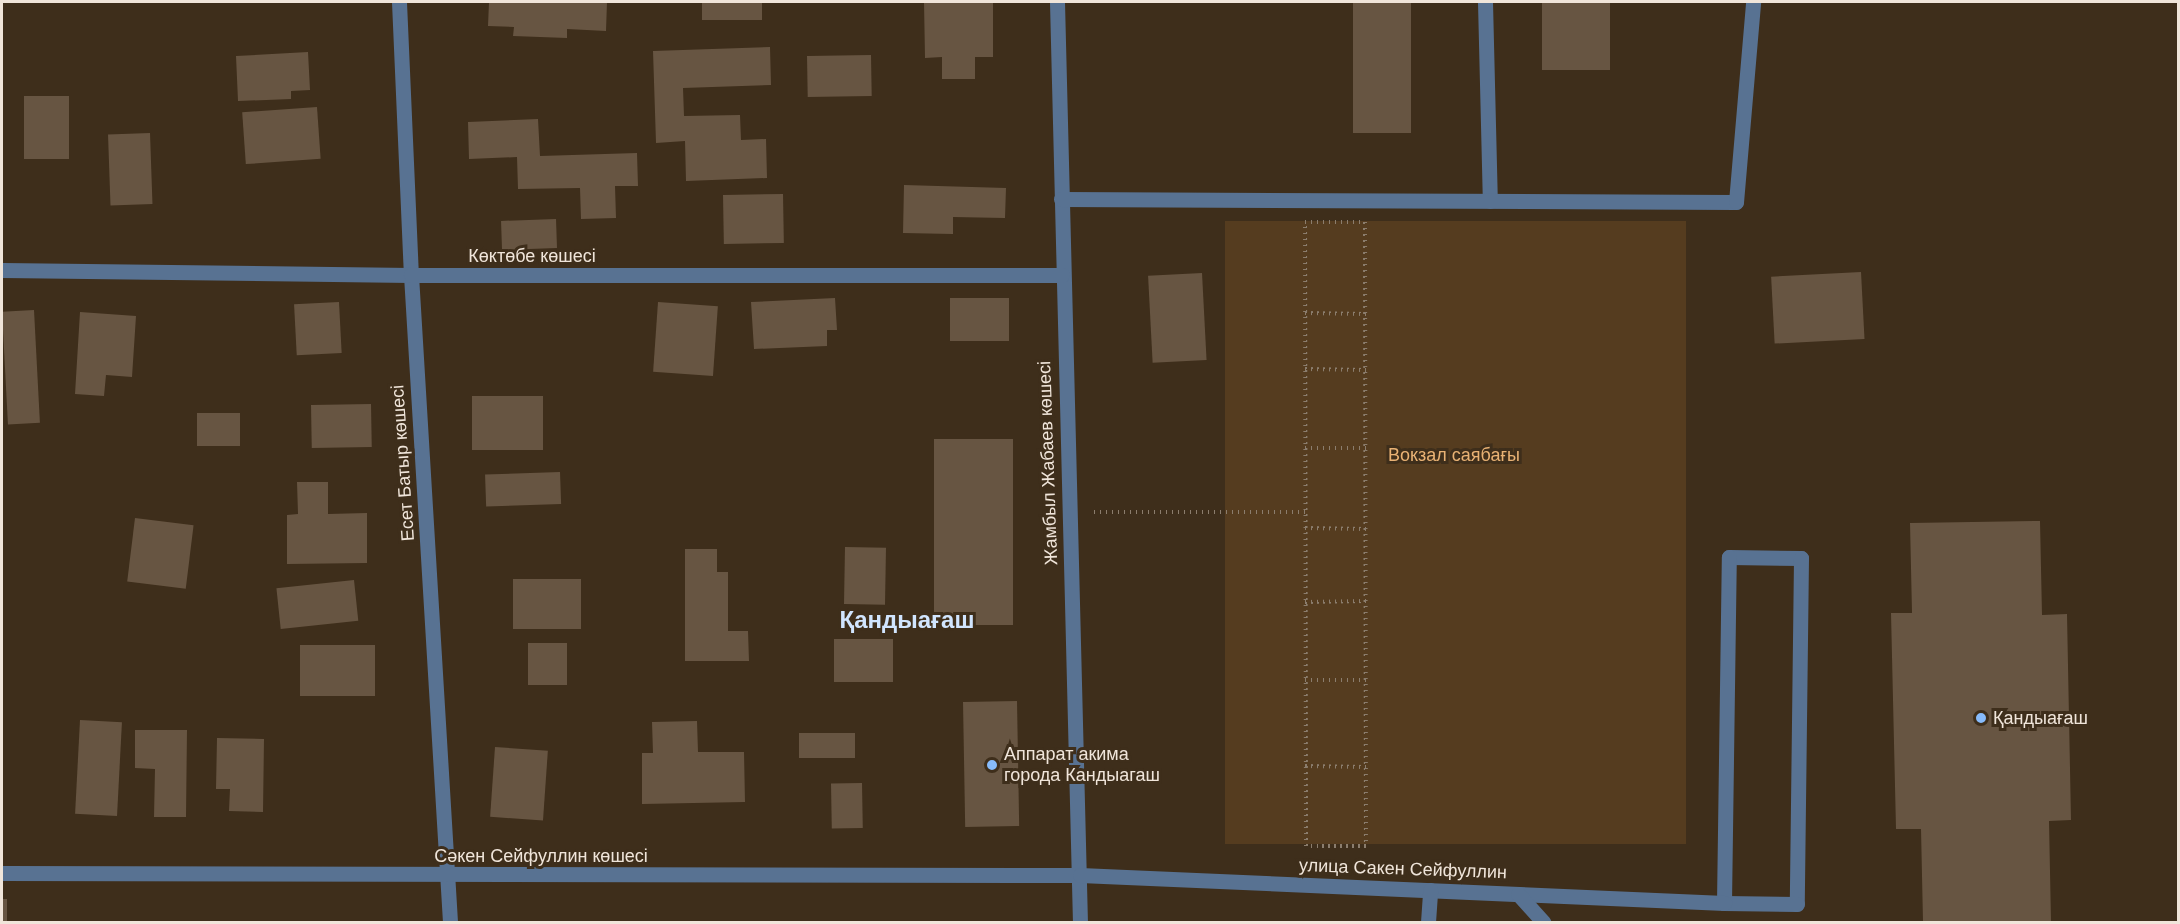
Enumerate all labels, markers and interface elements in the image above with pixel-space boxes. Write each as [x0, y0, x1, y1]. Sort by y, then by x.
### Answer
street label: Көктөбе көшесі [468, 245, 596, 267]
street label: Жамбыл Жабаев көшесі [1034, 360, 1062, 566]
street label: Есет Батыр көшесі [387, 384, 419, 542]
park label: Вокзал саябағы [1388, 444, 1520, 466]
district label: Қандыағаш [840, 606, 974, 634]
place label: Қандыағаш [1993, 707, 2088, 729]
marker: Қандыағаш [1974, 711, 1988, 725]
place label: Аппарат акима города Кандыагаш [1004, 744, 1160, 786]
marker: Аппарат акима города Кандыагаш [985, 758, 999, 772]
street label: Сәкен Сейфуллин көшесі [434, 845, 648, 867]
street label: улица Сакен Сейфуллин [1299, 855, 1507, 883]

